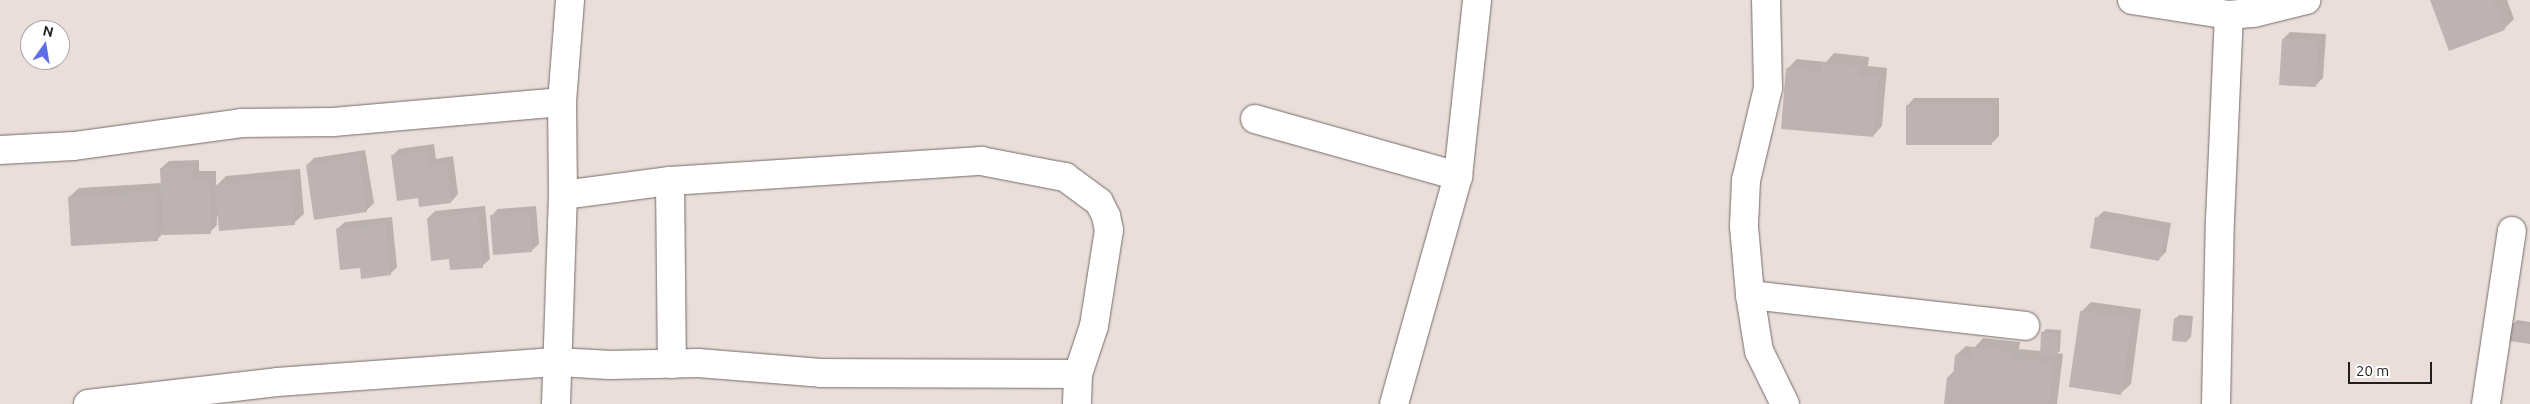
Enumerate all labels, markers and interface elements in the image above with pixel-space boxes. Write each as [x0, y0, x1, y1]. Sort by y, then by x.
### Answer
north arrow [20, 20, 70, 70]
text: N [41, 22, 55, 40]
scale bar [2350, 352, 2434, 384]
text: 20 m [2356, 362, 2389, 379]

